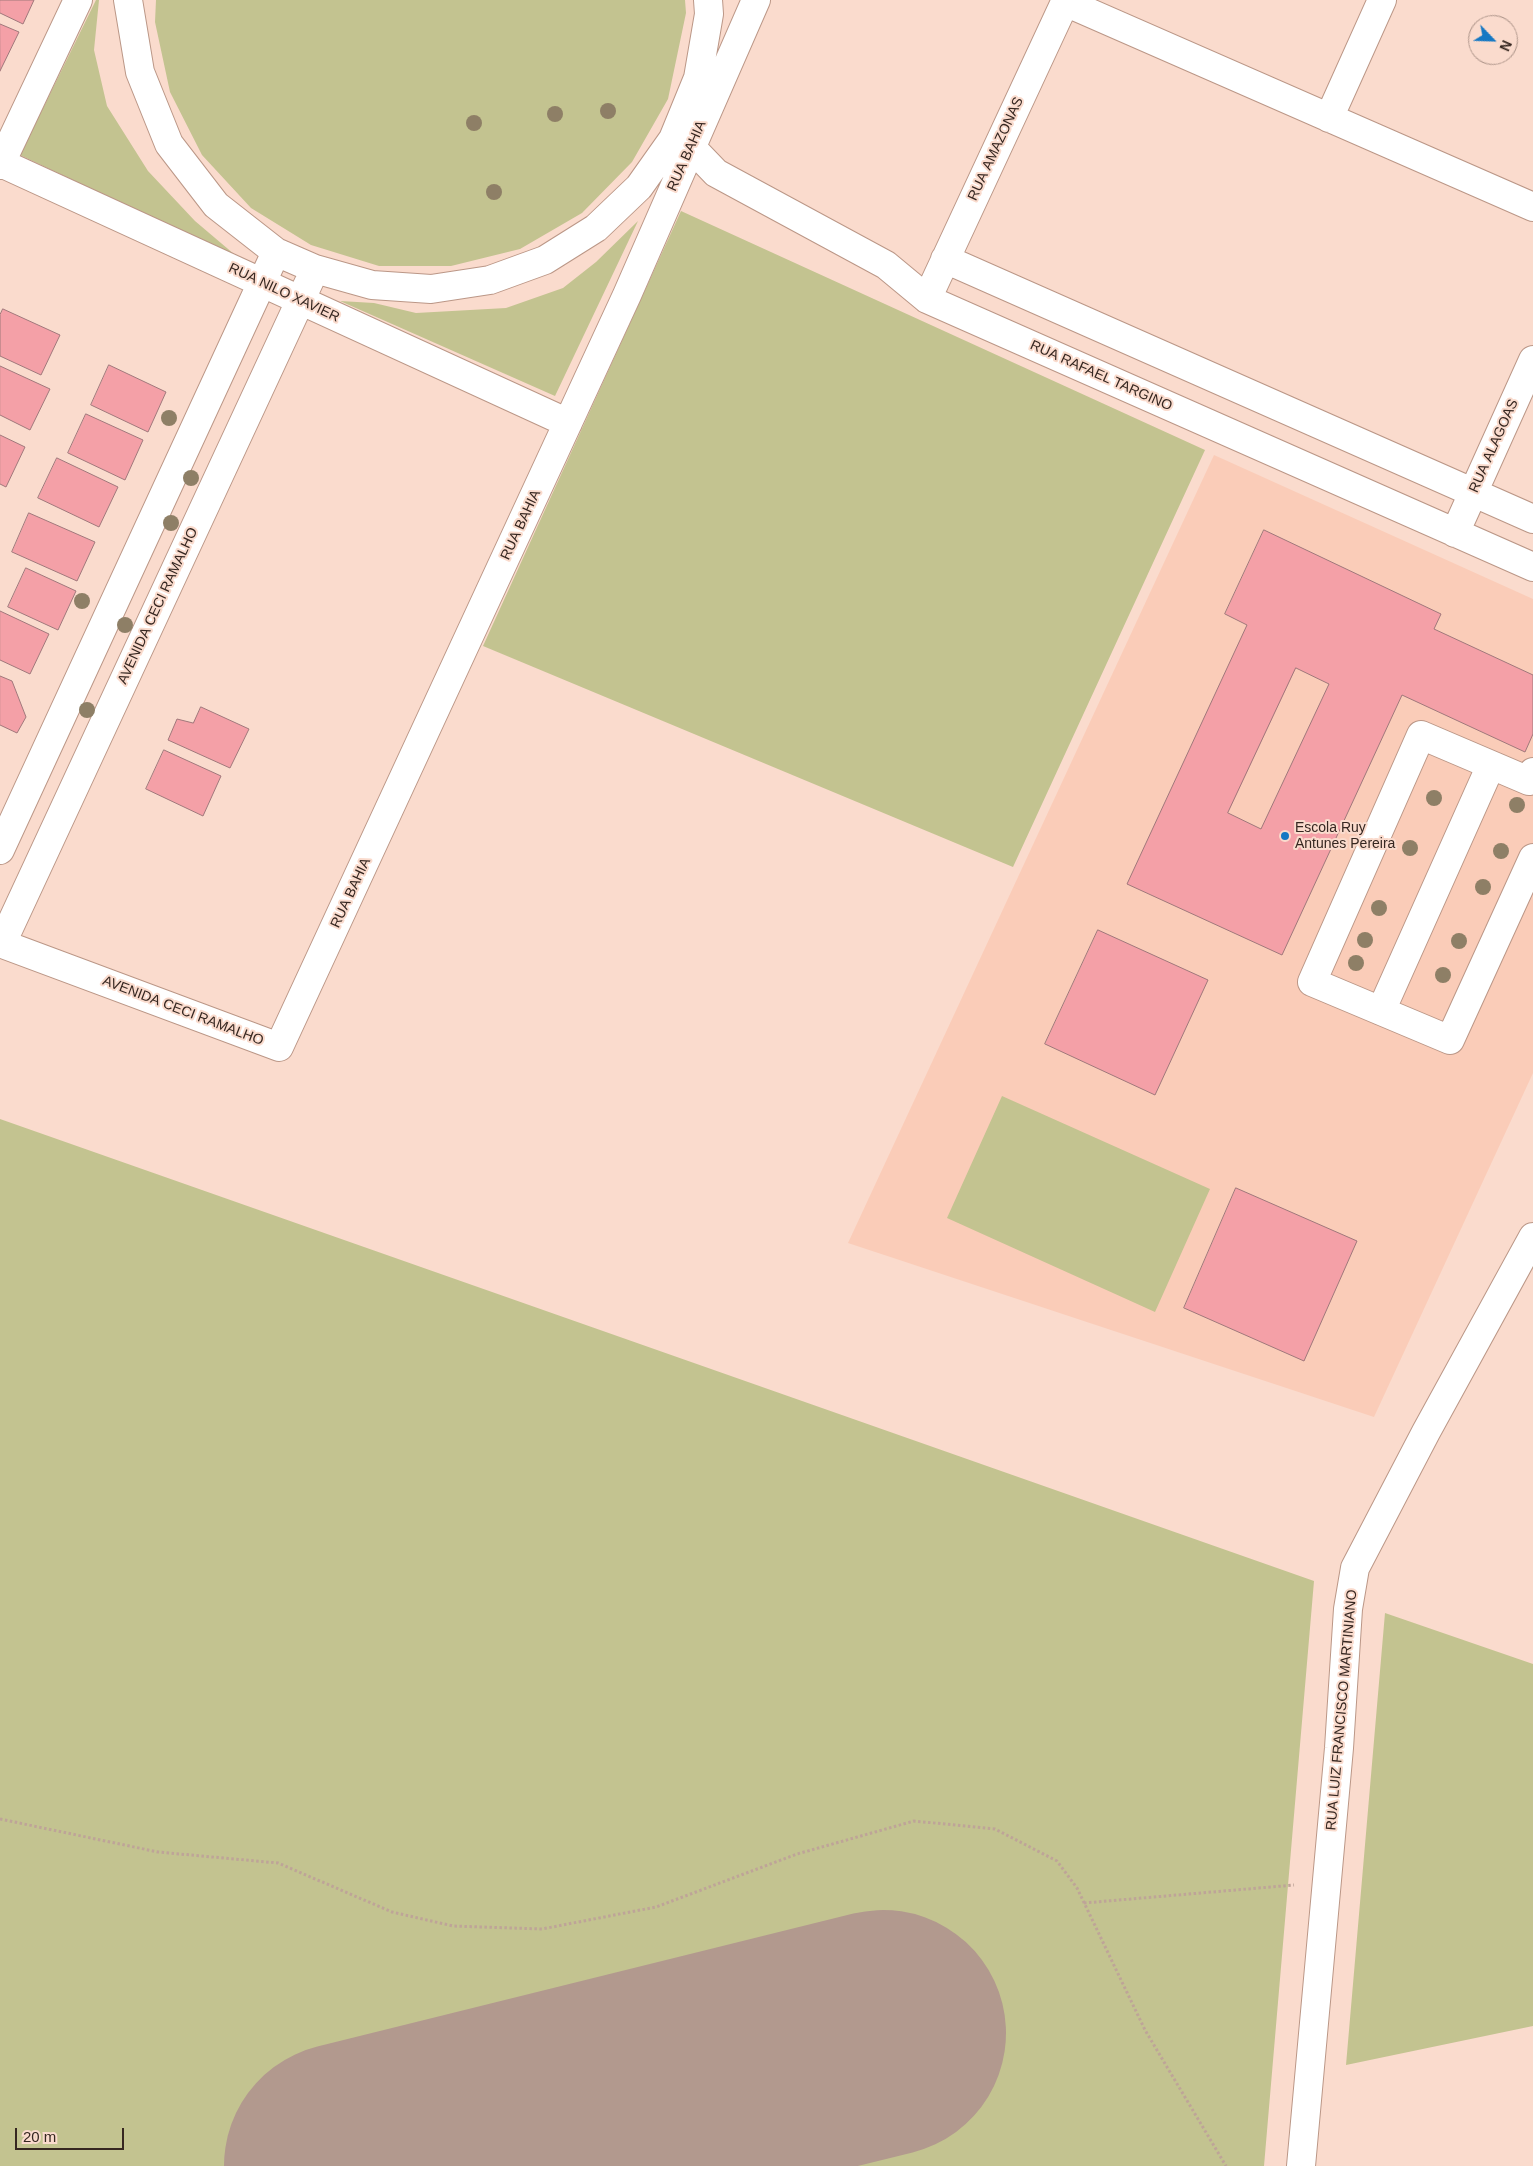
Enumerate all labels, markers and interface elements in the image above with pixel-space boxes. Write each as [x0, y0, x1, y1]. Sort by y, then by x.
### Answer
north arrow [1468, 15, 1518, 65]
text: N [1496, 38, 1515, 54]
street label: RUA AMAZONAS [965, 95, 1027, 203]
street label: RUA BAHIA [664, 118, 710, 194]
street label: RUA NILO XAVIER [226, 260, 342, 326]
street label: RUA RAFAEL TARGINO [1027, 337, 1175, 415]
street label: RUA ALAGOAS [1466, 397, 1522, 495]
street label: RUA BAHIA [497, 487, 545, 563]
street label: AVENIDA CECI RAMALHO [114, 525, 202, 687]
place label: Escola Ruy Antunes Pereira [1295, 820, 1395, 852]
marker: Escola Ruy Antunes Pereira [1279, 830, 1291, 842]
street label: RUA BAHIA [327, 855, 375, 931]
street label: AVENIDA CECI RAMALHO [100, 973, 266, 1049]
street label: RUA LUIZ FRANCISCO MARTINIANO [1323, 1589, 1361, 1831]
scale bar [18, 2118, 126, 2150]
text: 20 m [23, 2128, 56, 2145]

